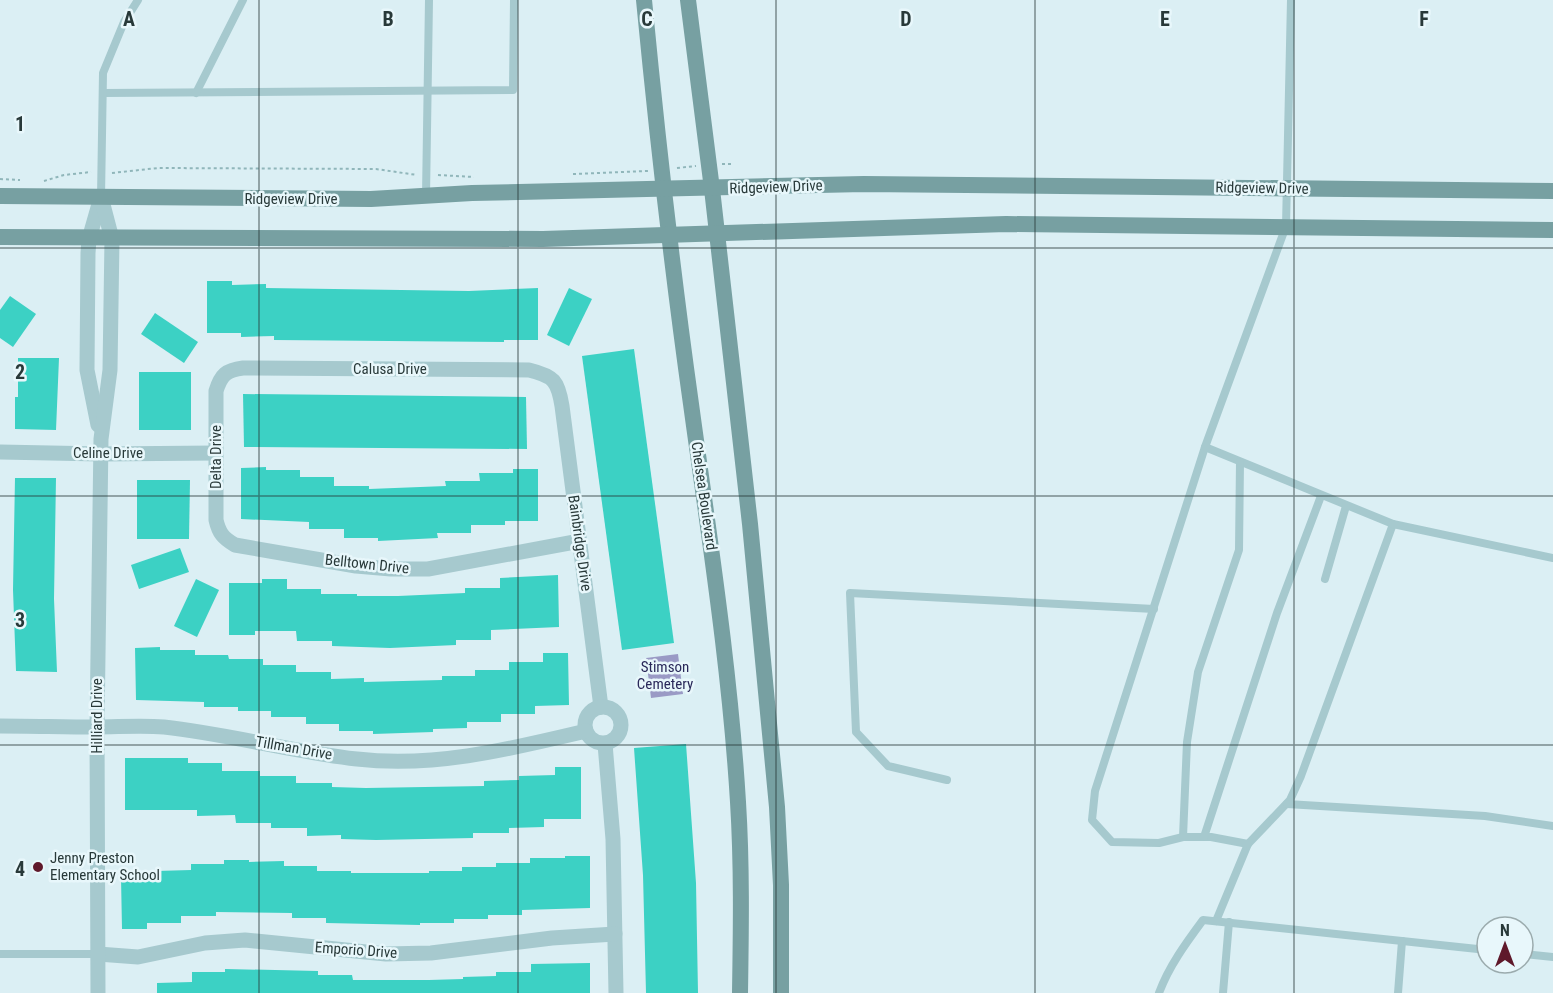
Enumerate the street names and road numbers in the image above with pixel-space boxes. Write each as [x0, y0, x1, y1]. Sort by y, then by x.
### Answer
street label: Ridgeview Drive [729, 176, 823, 198]
street label: Ridgeview Drive [1215, 178, 1309, 198]
street label: Ridgeview Drive [244, 190, 338, 208]
street label: Calusa Drive [353, 360, 427, 378]
street label: Delta Drive [207, 425, 225, 489]
street label: Chelsea Boulevard [687, 441, 721, 551]
street label: Celine Drive [73, 444, 143, 462]
street label: Bainbridge Drive [564, 494, 596, 592]
street label: Belltown Drive [324, 551, 410, 577]
street label: Hilliard Drive [88, 678, 106, 754]
street label: Tillman Drive [254, 732, 334, 764]
street label: Emporio Drive [314, 938, 398, 962]

